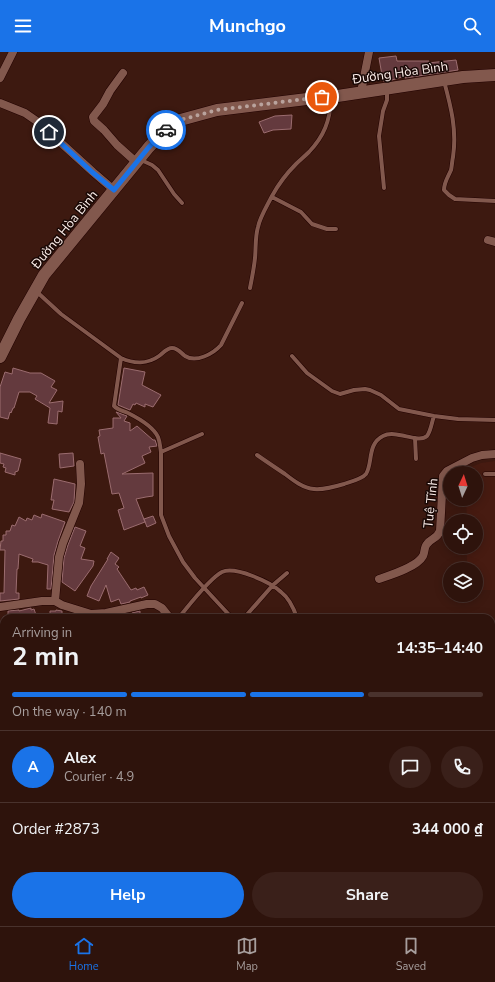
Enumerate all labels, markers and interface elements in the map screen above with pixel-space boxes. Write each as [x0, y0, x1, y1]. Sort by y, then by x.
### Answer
text: Munchgo [209, 14, 286, 38]
icon: menu [12, 15, 34, 37]
icon: search [461, 15, 483, 37]
street label: Đường Hòa Bình [350, 57, 449, 89]
pin [305, 80, 339, 114]
icon: bag [311, 86, 333, 108]
courier [146, 110, 186, 150]
pin [32, 115, 66, 149]
icon: car [155, 119, 177, 141]
icon: home [38, 121, 60, 143]
street label: Đường Hòa Bình [27, 186, 102, 274]
north arrow [443, 466, 483, 506]
map controls [443, 466, 483, 602]
street label: Tuệ Tĩnh [419, 477, 443, 529]
button: locate [443, 514, 483, 554]
button: layers [443, 562, 483, 602]
text: Arriving in [12, 624, 72, 642]
text: 14:35–14:40 [396, 638, 483, 658]
text: 2 min [12, 639, 79, 674]
text: On the way · 140 m [12, 703, 127, 721]
button: chat [389, 746, 431, 788]
button: phone [441, 746, 483, 788]
text: Alex [64, 748, 96, 768]
text: A [27, 757, 39, 777]
text: Courier · 4.9 [64, 768, 134, 786]
text: Order #2873 [12, 819, 100, 839]
text: 344 000 ₫ [412, 819, 483, 839]
button: Help [12, 872, 244, 918]
button: Share [252, 872, 483, 918]
tab: Home [69, 935, 99, 974]
tab: Map [236, 935, 258, 974]
tab: Saved [396, 935, 426, 974]

